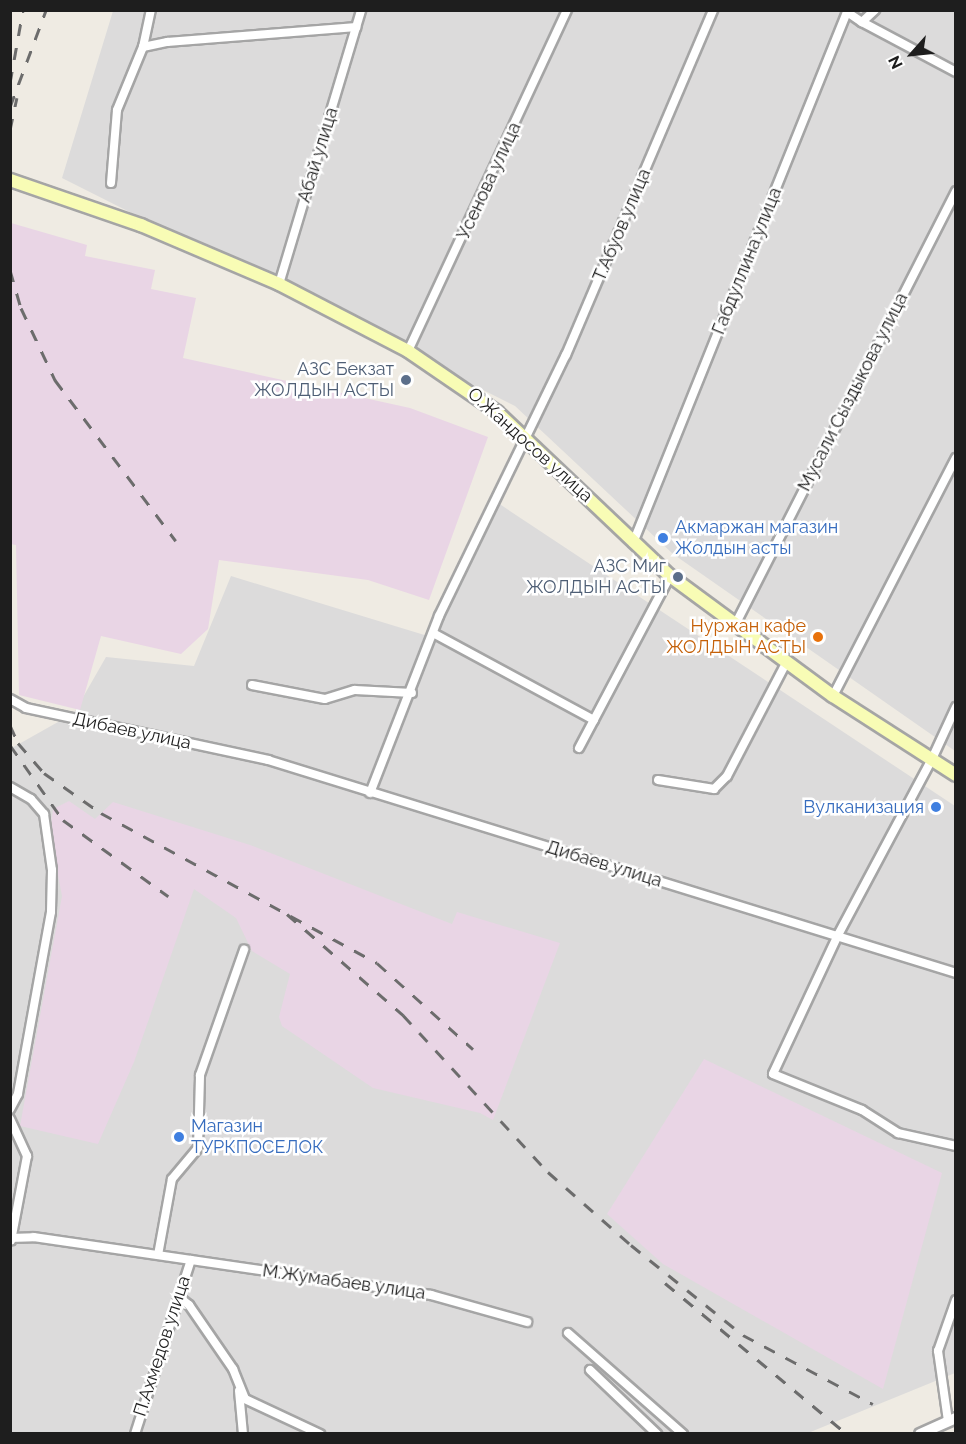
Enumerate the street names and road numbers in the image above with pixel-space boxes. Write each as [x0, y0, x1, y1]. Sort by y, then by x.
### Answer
street label: Абай улица [293, 105, 343, 205]
street label: Усенова улица [452, 119, 526, 243]
street label: Т.Абуов улица [588, 165, 656, 285]
street label: Габдуллина улица [708, 184, 786, 338]
street label: Мусали Сыздыкова улица [793, 289, 913, 495]
street label: О.Жандосов улица [463, 383, 597, 507]
street label: Дибаев улица [71, 708, 193, 754]
street label: Дибаев улица [543, 836, 665, 892]
street label: М.Жумабаев улица [261, 1260, 427, 1304]
street label: П.Ахмедов улица [129, 1273, 195, 1419]

